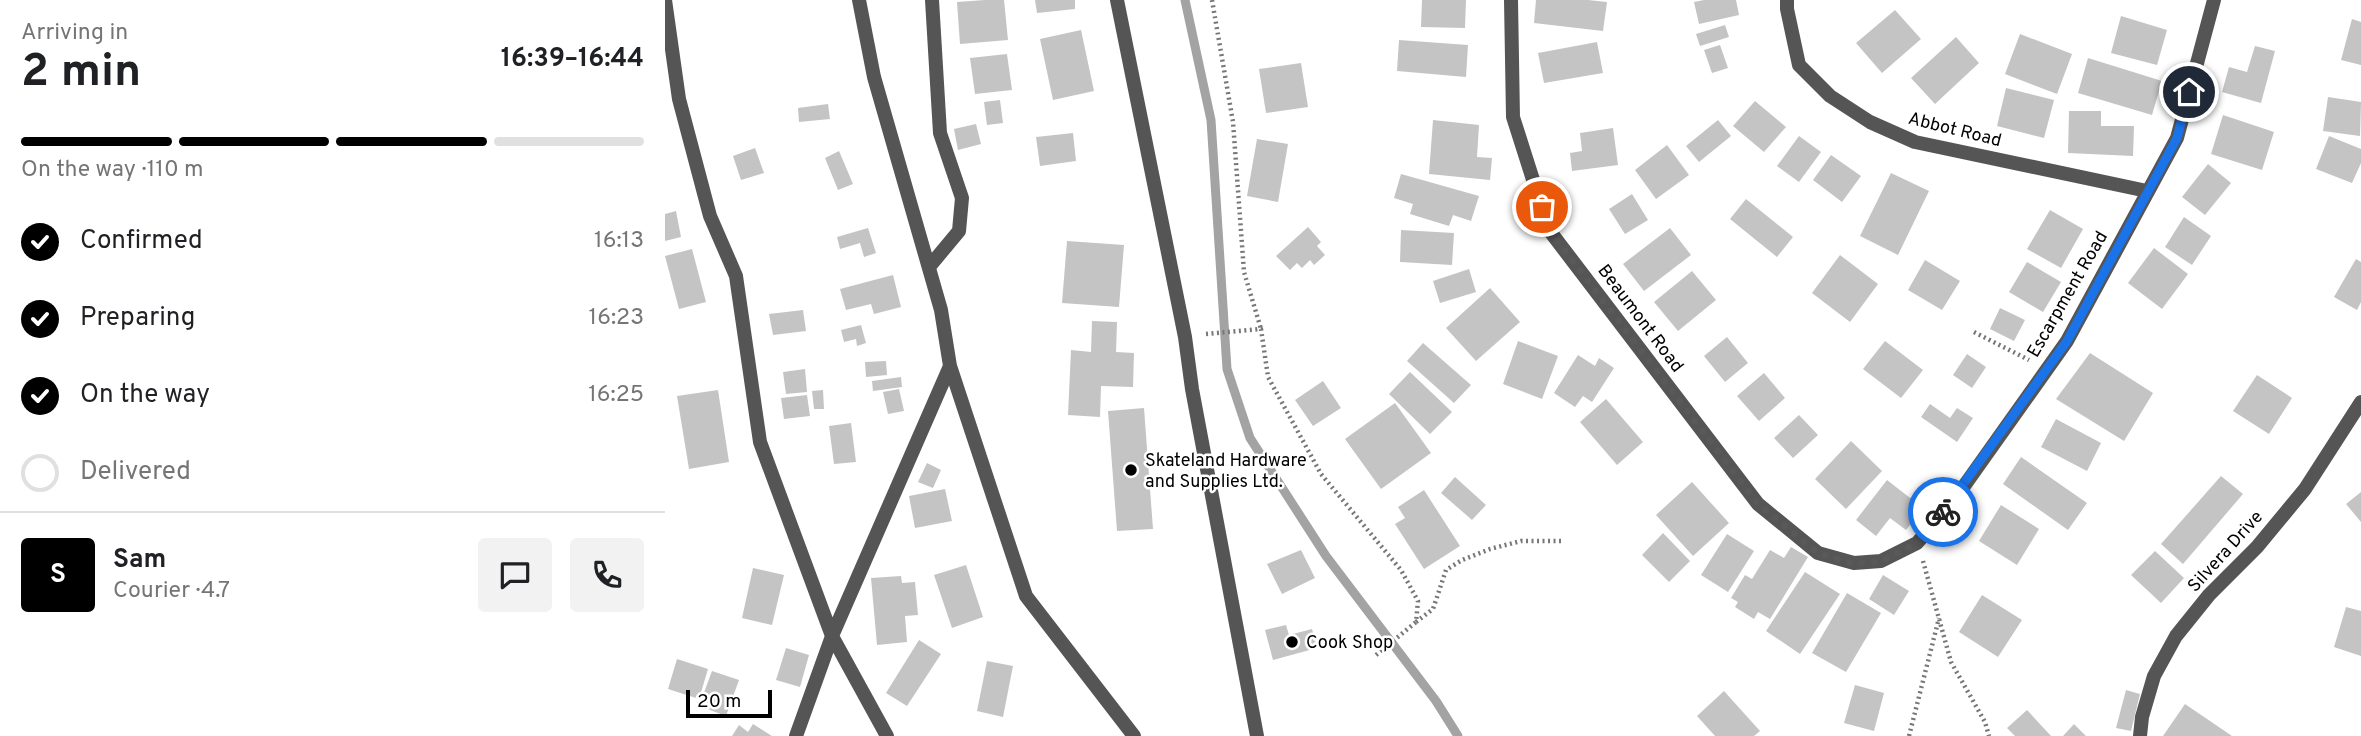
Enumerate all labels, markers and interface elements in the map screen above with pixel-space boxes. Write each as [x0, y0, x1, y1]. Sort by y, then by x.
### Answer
text: Arriving in [21, 19, 128, 48]
text: 16:39–16:44 [501, 43, 644, 76]
text: 2 min [21, 44, 141, 103]
pin [2159, 62, 2219, 122]
icon: home [2170, 73, 2208, 111]
street label: Abbot Road [1906, 108, 2004, 153]
text: On the way · 110 m [21, 156, 204, 185]
pin [1512, 177, 1572, 237]
icon: bag [1523, 188, 1561, 226]
icon: check [21, 223, 59, 261]
text: Confirmed [80, 225, 203, 258]
text: 16:13 [594, 227, 644, 256]
street label: Escarpment Road [2023, 227, 2114, 362]
street label: Beaumont Road [1592, 260, 1688, 377]
icon: check [21, 300, 59, 338]
text: Preparing [80, 302, 195, 335]
text: 16:23 [589, 304, 644, 333]
icon: check [21, 377, 59, 415]
text: On the way [80, 379, 210, 412]
text: 16:25 [588, 381, 644, 410]
place label: Skateland Hardware and Supplies Ltd. [1145, 450, 1307, 494]
text: Delivered [80, 456, 191, 489]
marker: Skateland Hardware and Supplies Ltd. [1123, 462, 1139, 478]
courier [1908, 477, 1978, 547]
icon: bike [1924, 493, 1962, 531]
street label: Silvera Drive [2183, 506, 2269, 598]
button: chat [478, 538, 552, 612]
button: phone [570, 538, 644, 612]
text: Sam [113, 544, 166, 577]
text: S [50, 559, 66, 592]
text: Courier · 4.7 [113, 577, 230, 606]
place label: Cook Shop [1306, 632, 1393, 655]
marker: Cook Shop [1284, 634, 1300, 650]
scale bar [686, 687, 772, 719]
text: 20 m [697, 690, 741, 714]

